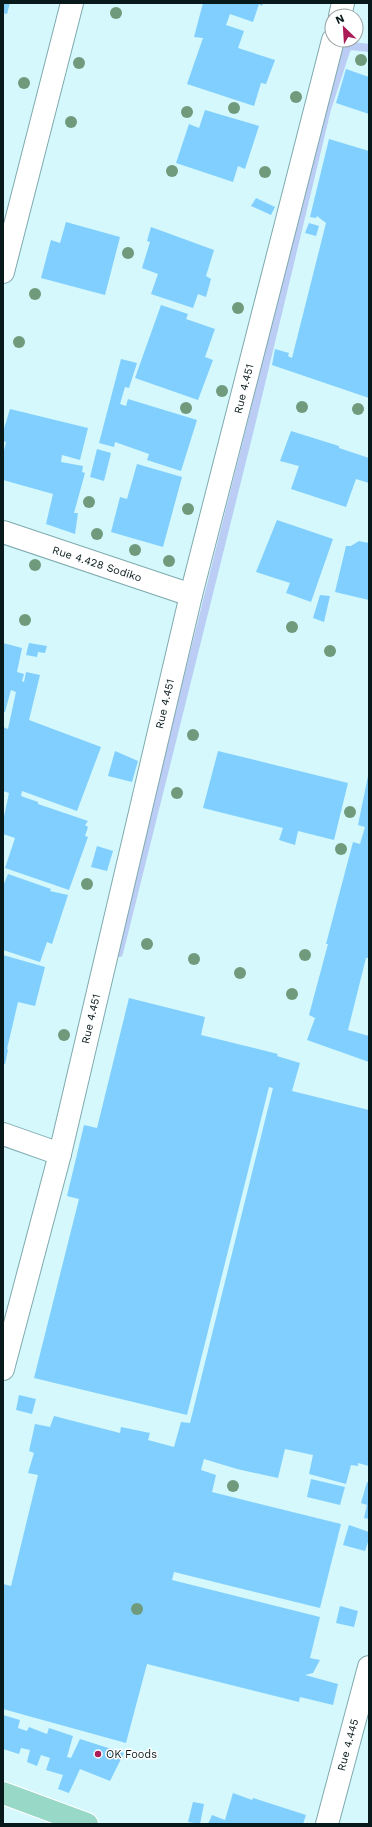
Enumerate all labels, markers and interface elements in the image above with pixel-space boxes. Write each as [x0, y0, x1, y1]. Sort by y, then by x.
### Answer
north arrow [324, 8, 364, 48]
text: N [334, 12, 346, 27]
street label: Rue 4.451 [232, 363, 256, 415]
street label: Rue 4.428 Sodiko [51, 543, 143, 585]
street label: Rue 4.451 [153, 678, 177, 730]
street label: Rue 4.451 [79, 993, 103, 1045]
street label: Rue 4.445 [335, 1718, 361, 1772]
place label: OK Foods [106, 1748, 157, 1761]
marker: OK Foods [93, 1749, 103, 1759]

